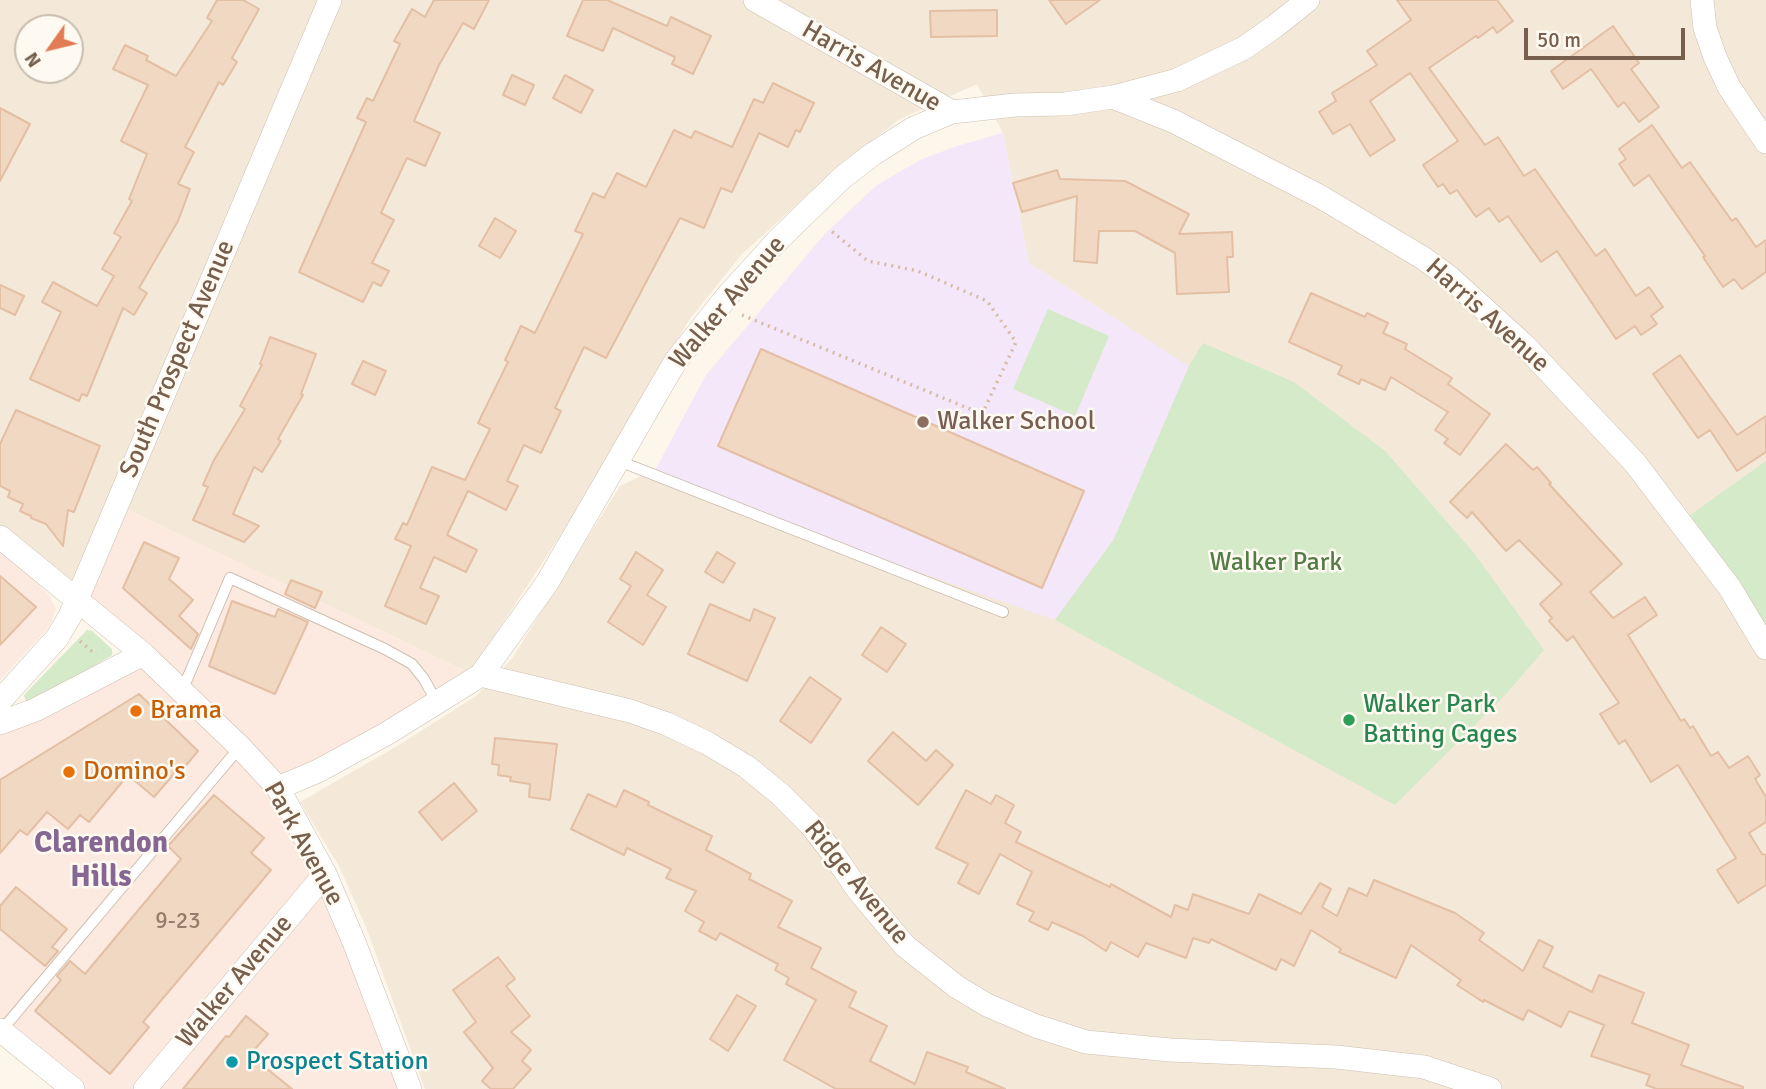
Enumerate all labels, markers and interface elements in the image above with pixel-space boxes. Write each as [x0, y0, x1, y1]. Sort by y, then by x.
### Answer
north arrow [14, 14, 84, 84]
scale bar [1528, 14, 1689, 58]
street label: Harris Avenue [796, 15, 946, 119]
text: 50 m [1537, 27, 1581, 53]
text: N [20, 47, 47, 72]
street label: Walker Avenue [663, 230, 793, 376]
street label: South Prospect Avenue [114, 236, 242, 482]
street label: Harris Avenue [1419, 252, 1555, 380]
place label: Walker School [937, 406, 1095, 438]
marker: Walker School [915, 414, 931, 430]
park label: Walker Park [1210, 547, 1342, 579]
place label: Walker Park Batting Cages [1363, 689, 1517, 750]
place label: Brama [150, 695, 222, 727]
marker: Brama [128, 703, 144, 719]
marker: Walker Park Batting Cages [1341, 712, 1357, 728]
place label: Domino's [83, 756, 186, 788]
marker: Domino's [61, 764, 77, 780]
street label: Park Avenue [256, 777, 350, 911]
street label: Ridge Avenue [797, 815, 915, 951]
district label: Clarendon Hills [34, 826, 168, 896]
house number: 9-23 [155, 908, 201, 936]
street label: Walker Avenue [170, 909, 300, 1055]
place label: Prospect Station [246, 1046, 429, 1078]
marker: Prospect Station [224, 1054, 240, 1070]

